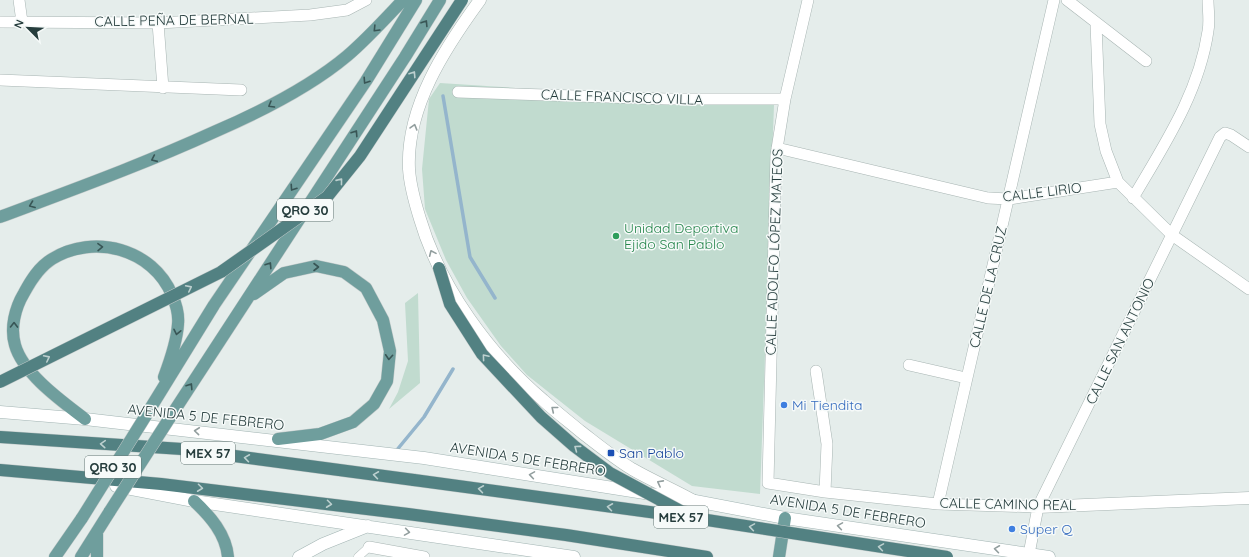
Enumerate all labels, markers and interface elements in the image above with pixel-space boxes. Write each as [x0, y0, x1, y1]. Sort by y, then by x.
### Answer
north arrow [8, 8, 48, 48]
street label: CALLE PEÑA DE BERNAL [94, 10, 254, 30]
text: N [11, 17, 27, 30]
one-way arrow [421, 21, 428, 28]
one-way arrow [373, 24, 381, 32]
one-way arrow [409, 71, 416, 78]
one-way arrow [364, 76, 371, 83]
street label: CALLE FRANCISCO VILLA [541, 85, 703, 109]
one-way arrow [268, 100, 276, 107]
one-way arrow [409, 123, 418, 130]
one-way arrow [350, 130, 358, 137]
street label: CALLE ADOLFO LÓPEZ MATEOS [761, 148, 787, 356]
one-way arrow [150, 154, 158, 162]
one-way arrow [335, 178, 342, 186]
street label: CALLE LIRIO [1001, 178, 1083, 206]
one-way arrow [290, 184, 298, 191]
road number: QRO 30 [277, 199, 333, 221]
one-way arrow [28, 201, 35, 209]
place label: Unidad Deportiva Ejido San Pablo [624, 219, 738, 253]
street label: CALLE DE LA CRUZ [965, 224, 1011, 350]
marker: Unidad Deportiva Ejido San Pablo [611, 231, 621, 241]
one-way arrow [98, 243, 104, 251]
one-way arrow [429, 249, 437, 257]
one-way arrow [264, 262, 272, 269]
one-way arrow [313, 263, 319, 271]
street label: CALLE SAN ANTONIO [1082, 275, 1159, 407]
one-way arrow [185, 285, 192, 293]
one-way arrow [10, 322, 18, 328]
one-way arrow [173, 329, 181, 335]
one-way arrow [385, 354, 394, 360]
one-way arrow [483, 354, 490, 362]
one-way arrow [43, 355, 51, 363]
one-way arrow [186, 383, 193, 390]
place label: Mi Tiendita [792, 396, 863, 414]
street label: AVENIDA 5 DE FEBRERO [127, 400, 285, 434]
marker: Mi Tiendita [779, 400, 789, 410]
one-way arrow [551, 407, 558, 414]
one-way arrow [194, 426, 200, 435]
street label: AVENIDA 5 DE FEBRERO [449, 438, 607, 480]
one-way arrow [100, 439, 106, 448]
road number: MEX 57 [181, 442, 235, 464]
place label: San Pablo [619, 444, 684, 462]
one-way arrow [574, 446, 581, 453]
marker: San Pablo [606, 448, 616, 458]
one-way arrow [244, 454, 250, 463]
road number: QRO 30 [85, 456, 141, 478]
one-way arrow [372, 471, 379, 480]
one-way arrow [529, 471, 535, 480]
one-way arrow [657, 480, 664, 488]
one-way arrow [197, 484, 203, 493]
one-way arrow [478, 485, 484, 494]
street label: AVENIDA 5 DE FEBRERO [769, 490, 927, 532]
street label: CALLE CAMINO REAL [939, 494, 1077, 514]
one-way arrow [326, 499, 332, 508]
one-way arrow [606, 503, 613, 512]
road number: MEX 57 [654, 506, 708, 528]
place label: Super Q [1020, 520, 1073, 538]
one-way arrow [837, 522, 843, 531]
one-way arrow [749, 523, 755, 532]
marker: Super Q [1007, 524, 1017, 534]
one-way arrow [404, 527, 410, 536]
one-way arrow [877, 543, 884, 552]
one-way arrow [993, 545, 1000, 554]

